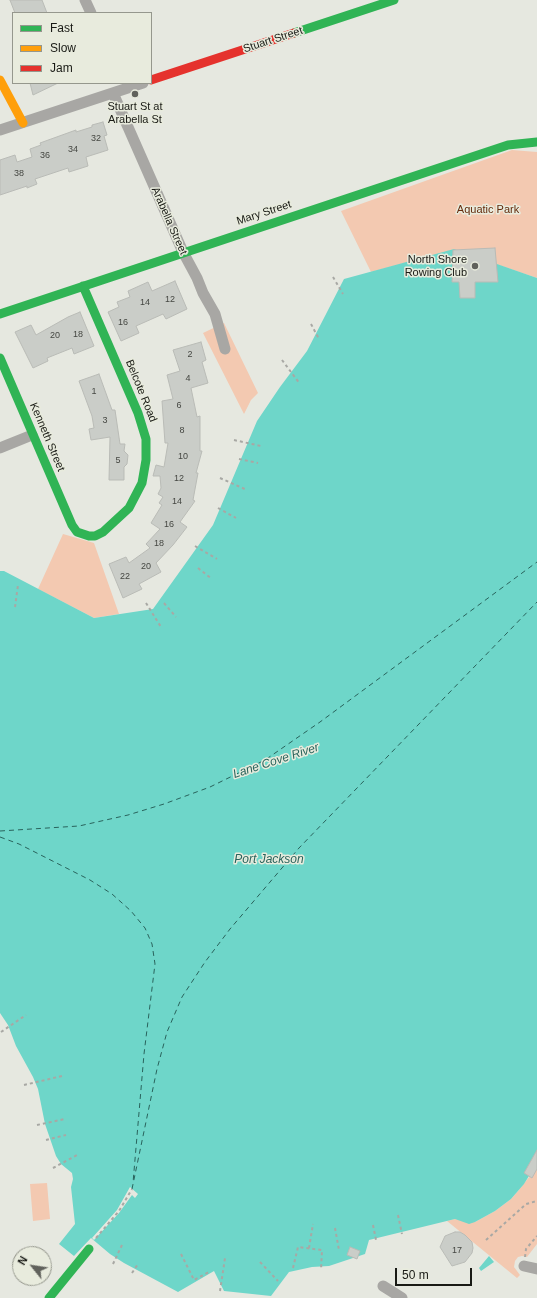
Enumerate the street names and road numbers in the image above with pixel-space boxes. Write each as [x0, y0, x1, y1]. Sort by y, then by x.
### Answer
street label: Stuart Street [242, 24, 304, 56]
street label: Arabella Street [148, 185, 190, 257]
street label: Mary Street [235, 198, 293, 228]
street label: Belcote Road [123, 358, 159, 424]
street label: Kenneth Street [27, 401, 67, 473]

